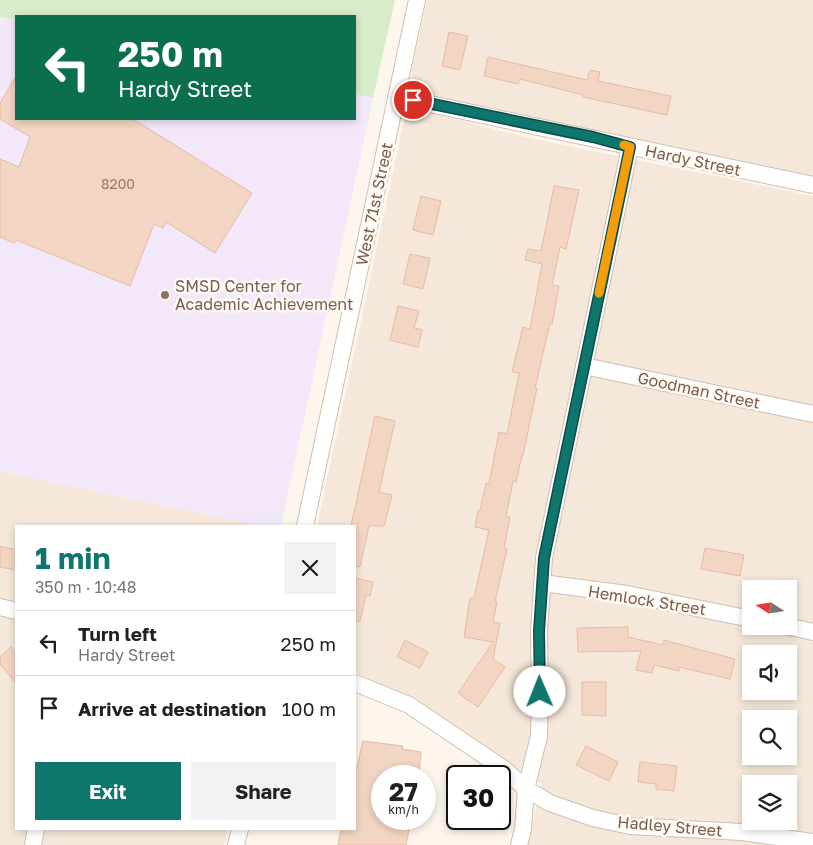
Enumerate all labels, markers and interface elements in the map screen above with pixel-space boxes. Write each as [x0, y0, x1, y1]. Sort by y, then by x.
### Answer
text: 250 m [118, 33, 223, 75]
icon: left [35, 35, 100, 100]
text: Hardy Street [118, 75, 252, 102]
pin [392, 79, 434, 121]
icon: arrive [399, 86, 427, 114]
street label: Hardy Street [643, 140, 743, 180]
street label: West 71st Street [351, 141, 397, 267]
house number: 8200 [101, 175, 135, 192]
place label: SMSD Center for Academic Achievement [175, 276, 353, 314]
marker: SMSD Center for Academic Achievement [159, 289, 171, 301]
street label: Goodman Street [636, 367, 762, 413]
text: 1 min [35, 540, 111, 576]
button: close [284, 542, 336, 594]
text: 350 m · 10:48 [35, 577, 137, 597]
north arrow [742, 580, 798, 635]
map controls [742, 580, 797, 830]
street label: Hemlock Street [587, 581, 707, 619]
text: Turn left [78, 622, 157, 645]
icon: left [35, 629, 63, 657]
text: 250 m [281, 632, 336, 655]
text: Hardy Street [78, 645, 175, 665]
button: sound [742, 645, 797, 700]
position arrow [513, 665, 565, 717]
icon: arrive [35, 694, 63, 722]
text: Arrive at destination [78, 697, 266, 720]
text: 100 m [282, 697, 336, 720]
button: search [742, 710, 797, 765]
button: Exit [35, 762, 181, 820]
button: Share [191, 762, 336, 820]
speed limit sign: 30 [446, 765, 511, 830]
button: layers [742, 775, 797, 830]
text: 27 [389, 776, 418, 807]
text: km/h [388, 802, 419, 817]
street label: Hadley Street [617, 811, 723, 841]

